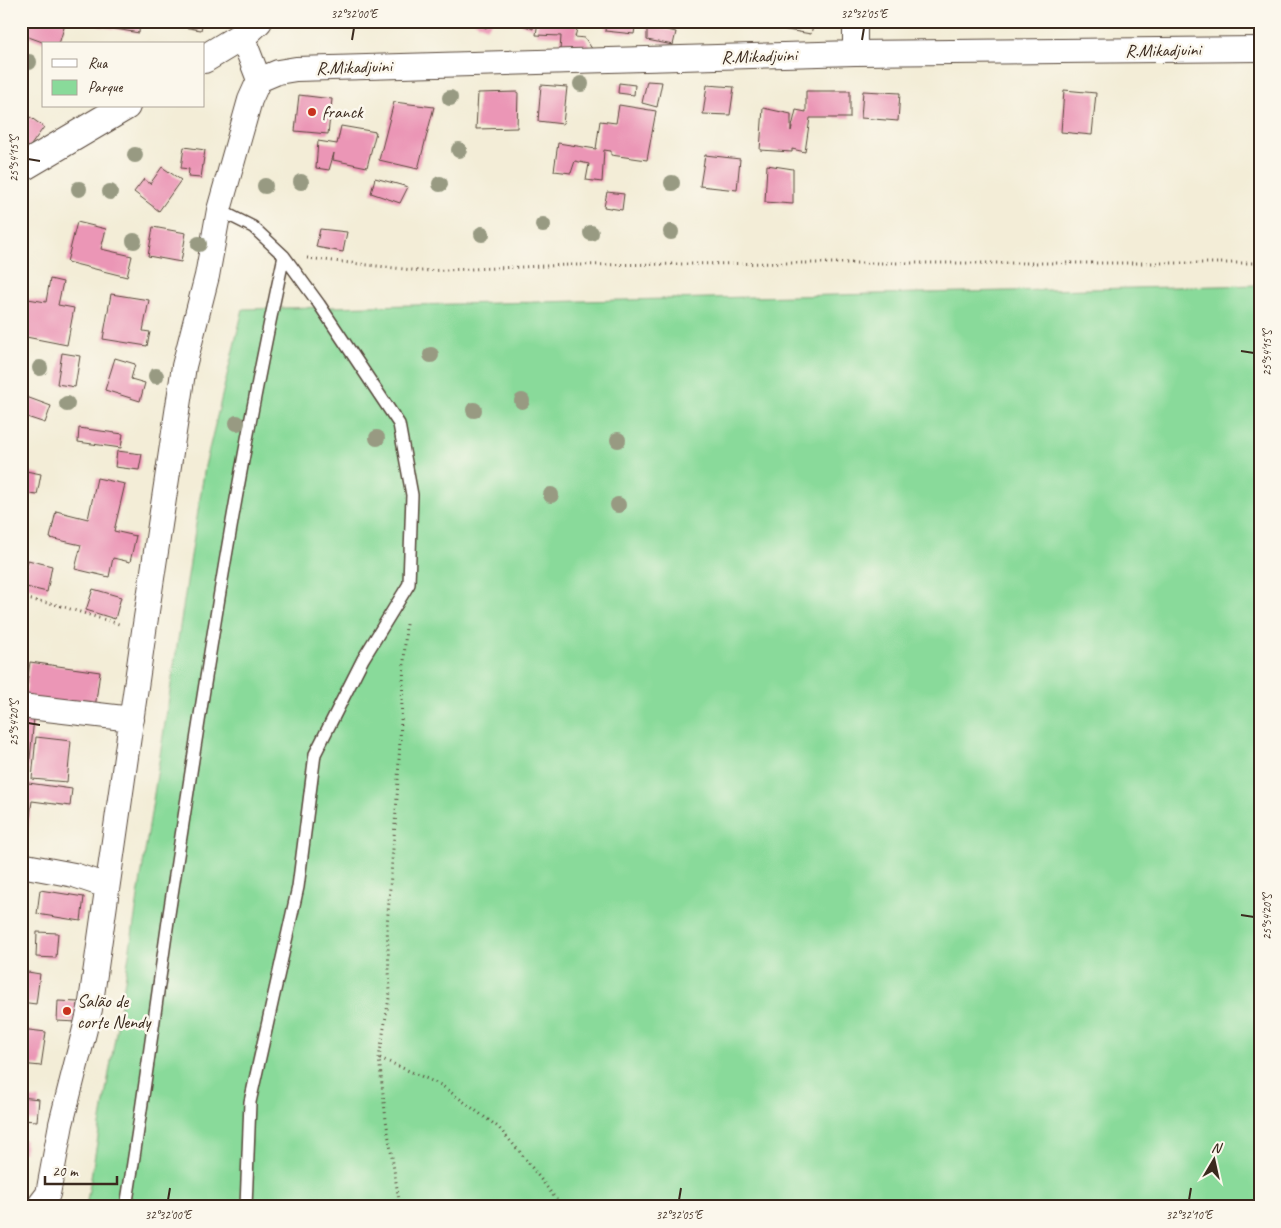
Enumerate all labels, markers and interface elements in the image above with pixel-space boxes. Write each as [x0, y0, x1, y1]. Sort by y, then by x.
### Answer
text: 32°32'00"E [331, 6, 379, 22]
text: 32°32'05"E [841, 6, 889, 22]
street label: R.Mikadjuini [1125, 38, 1204, 62]
legend [42, 42, 205, 108]
street label: R.Mikadjuini [721, 44, 800, 68]
text: Rua [88, 54, 108, 73]
street label: R.Mikadjuini [316, 55, 395, 79]
text: Parque [88, 78, 124, 97]
place label: franck [322, 101, 364, 123]
marker: franck [306, 106, 318, 118]
text: 25°54'15"S [6, 134, 22, 182]
text: 25°54'15"S [1259, 328, 1275, 376]
text: 25°54'20"S [6, 698, 22, 746]
text: 25°54'20"S [1259, 892, 1275, 940]
place label: Salão de corte Nendy [77, 990, 152, 1033]
marker: Salão de corte Nendy [61, 1005, 73, 1017]
north arrow [1188, 1136, 1238, 1186]
text: N [1210, 1139, 1224, 1157]
scale bar [45, 1153, 118, 1185]
text: 20 m [52, 1162, 79, 1181]
text: 32°32'00"E [145, 1207, 193, 1223]
text: 32°32'05"E [656, 1207, 704, 1223]
text: 32°32'10"E [1166, 1207, 1214, 1223]

